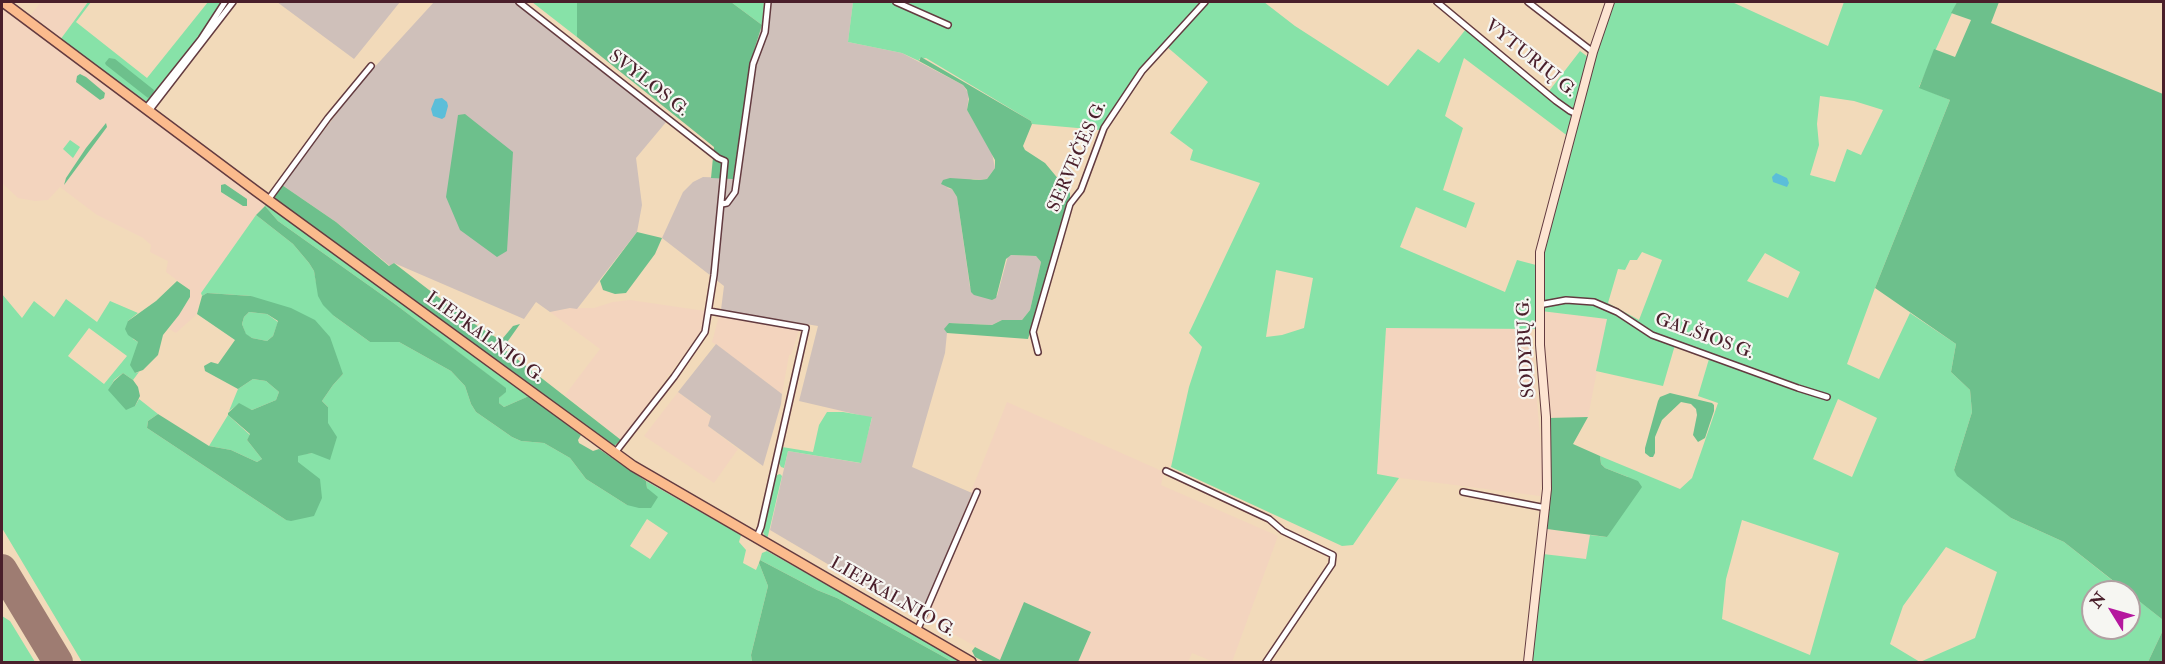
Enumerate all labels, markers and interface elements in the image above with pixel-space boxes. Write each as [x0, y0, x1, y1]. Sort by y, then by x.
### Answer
street label: VYTURIŲ G. [1480, 16, 1580, 102]
street label: SVYLOS G. [604, 46, 692, 122]
street label: SERVEČĖS G. [1044, 98, 1112, 216]
street label: LIEPKALNIO G. [421, 288, 547, 388]
street label: SODYBŲ G. [1514, 297, 1540, 399]
street label: GALŠIOS G. [1652, 309, 1756, 365]
street label: LIEPKALNIO G. [826, 553, 958, 643]
north arrow [2081, 580, 2141, 640]
text: N [2086, 589, 2111, 612]

